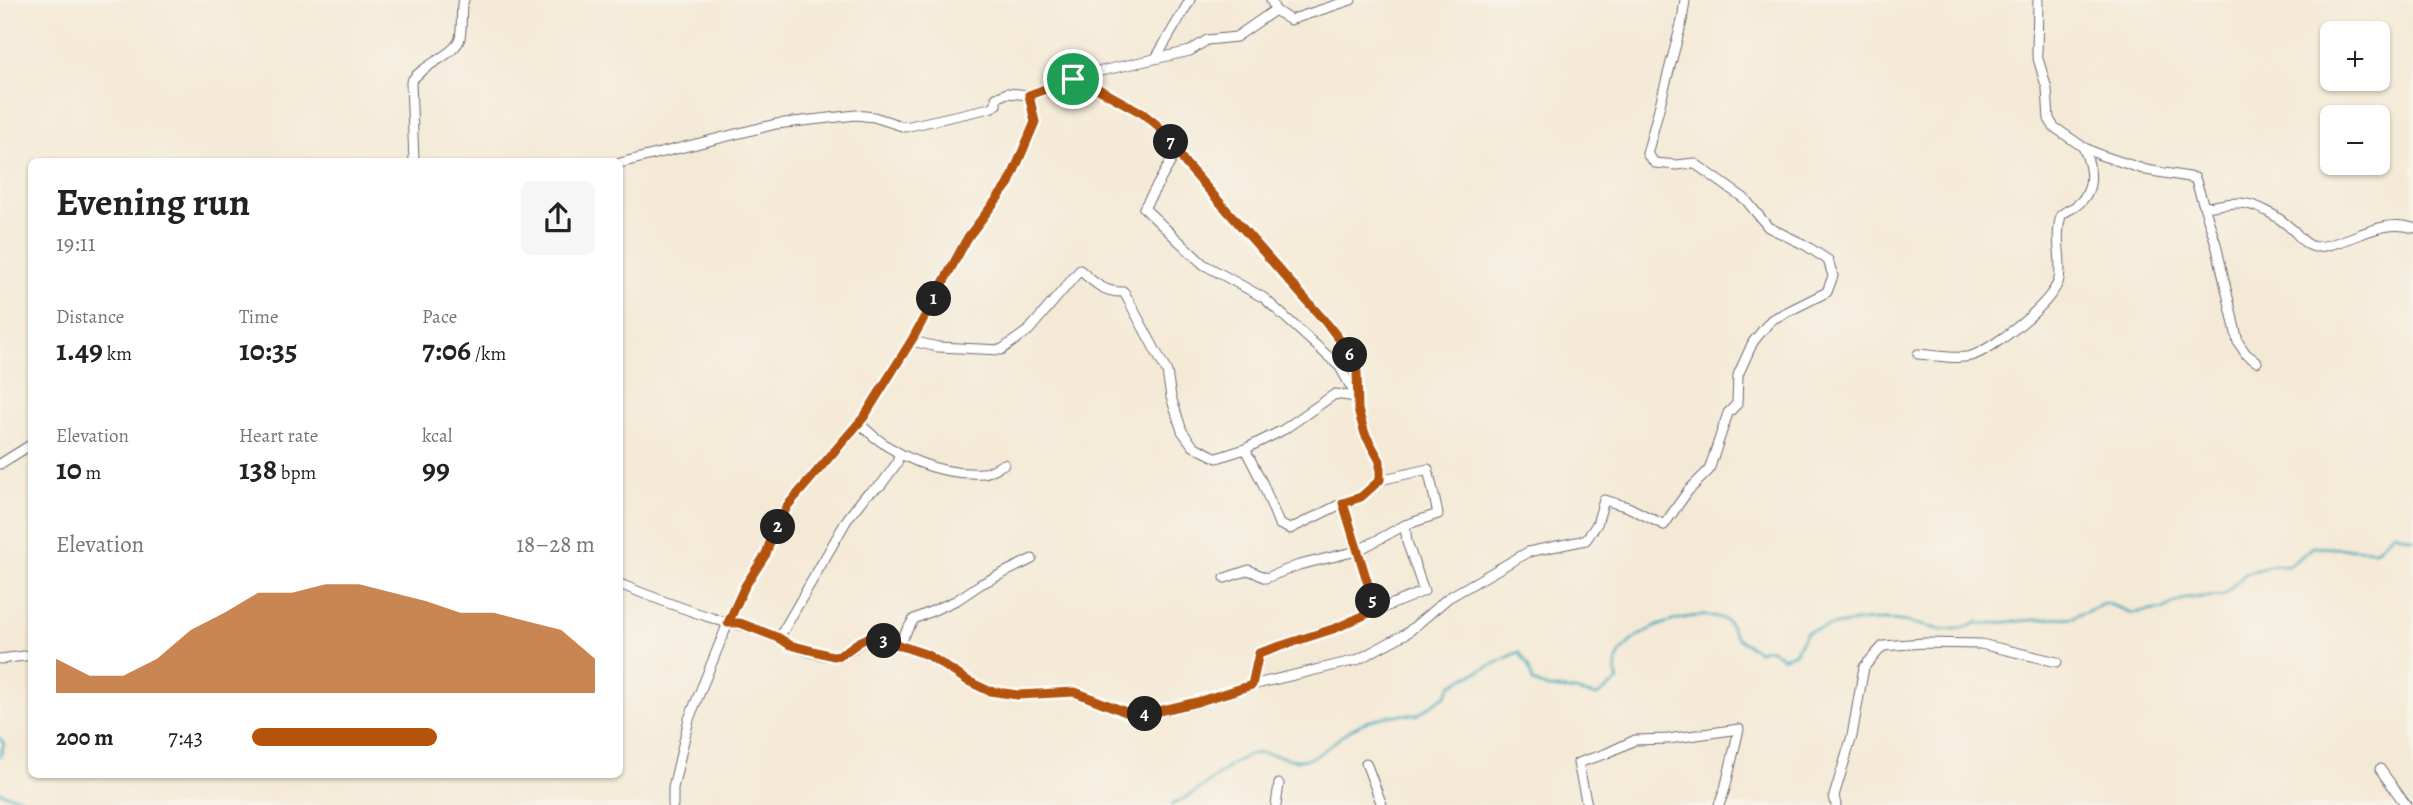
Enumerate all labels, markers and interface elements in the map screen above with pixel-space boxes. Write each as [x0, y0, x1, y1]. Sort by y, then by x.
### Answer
map controls [2320, 21, 2390, 175]
button: + [2320, 21, 2390, 91]
pin [1043, 49, 1103, 109]
icon: arrive [1054, 60, 1092, 98]
button: − [2320, 105, 2390, 175]
pin: 7 [1154, 124, 1188, 160]
text: 7 [1166, 128, 1175, 154]
text: Evening run [56, 176, 250, 228]
button: share [521, 181, 595, 255]
text: 19:11 [56, 228, 96, 259]
pin: 1 [916, 282, 951, 316]
text: 1 [930, 285, 937, 311]
text: Distance [56, 304, 124, 330]
text: Time [239, 304, 278, 330]
text: Pace [422, 304, 457, 330]
text: 1.49 [56, 330, 103, 370]
text: 10:35 [239, 330, 298, 370]
text: 7:06 [422, 330, 471, 370]
pin: 6 [1332, 338, 1368, 372]
text: km [103, 341, 132, 367]
text: /km [471, 341, 506, 367]
text: 6 [1345, 341, 1354, 367]
text: Elevation [56, 423, 129, 449]
text: Heart rate [239, 423, 318, 449]
text: kcal [422, 423, 452, 449]
text: 10 [56, 449, 82, 489]
text: 138 [239, 449, 277, 489]
text: 99 [422, 449, 450, 489]
text: m [82, 460, 101, 486]
text: bpm [277, 460, 316, 486]
pin: 2 [760, 510, 796, 544]
text: 2 [773, 513, 782, 539]
text: Elevation [56, 529, 144, 560]
text: 18–28 m [516, 529, 595, 560]
pin: 5 [1356, 584, 1390, 618]
text: 5 [1368, 587, 1377, 613]
pin: 3 [866, 624, 902, 658]
text: 3 [879, 627, 888, 653]
pin: 4 [1128, 696, 1162, 732]
text: 4 [1140, 700, 1149, 726]
text: 200 m [56, 722, 114, 753]
text: 7:43 [168, 722, 203, 753]

